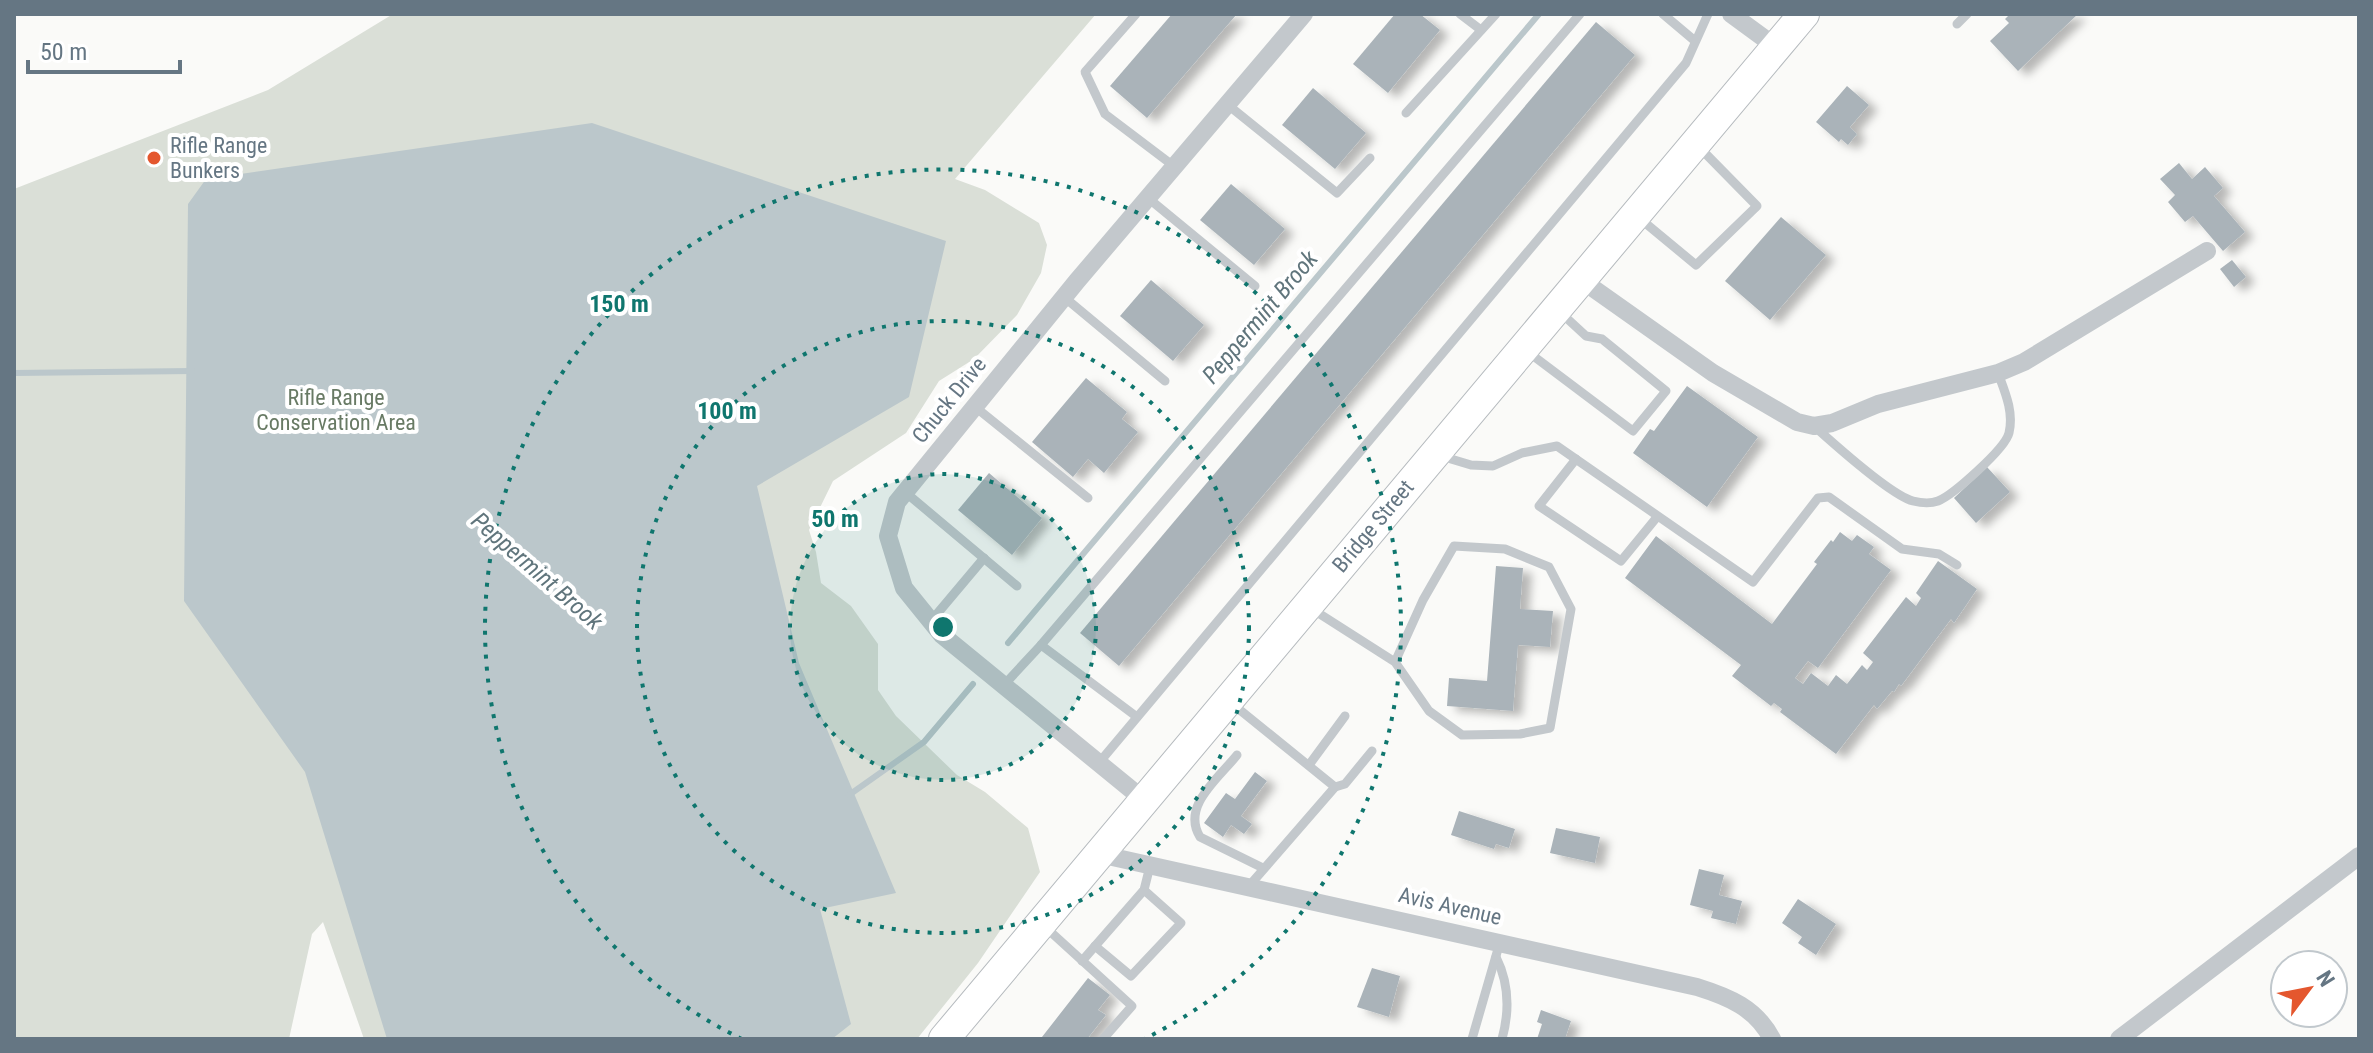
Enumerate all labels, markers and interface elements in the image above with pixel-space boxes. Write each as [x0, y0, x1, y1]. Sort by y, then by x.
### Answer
scale bar [28, 24, 180, 74]
text: 50 m [40, 38, 87, 66]
place label: Rifle Range Bunkers [170, 133, 267, 183]
marker: Rifle Range Bunkers [145, 149, 163, 167]
water label: Peppermint Brook [1196, 245, 1324, 389]
text: 150 m [589, 290, 649, 318]
street label: Chuck Drive [907, 352, 991, 448]
park label: Rifle Range Conservation Area [256, 385, 416, 435]
text: 100 m [697, 397, 757, 425]
street label: Bridge Street [1327, 475, 1419, 577]
text: 50 m [811, 505, 859, 533]
water label: Peppermint Brook [466, 506, 609, 636]
centre of rings [929, 613, 957, 641]
street label: Avis Avenue [1396, 882, 1504, 930]
north arrow [2269, 949, 2349, 1029]
text: N [2311, 966, 2340, 991]

